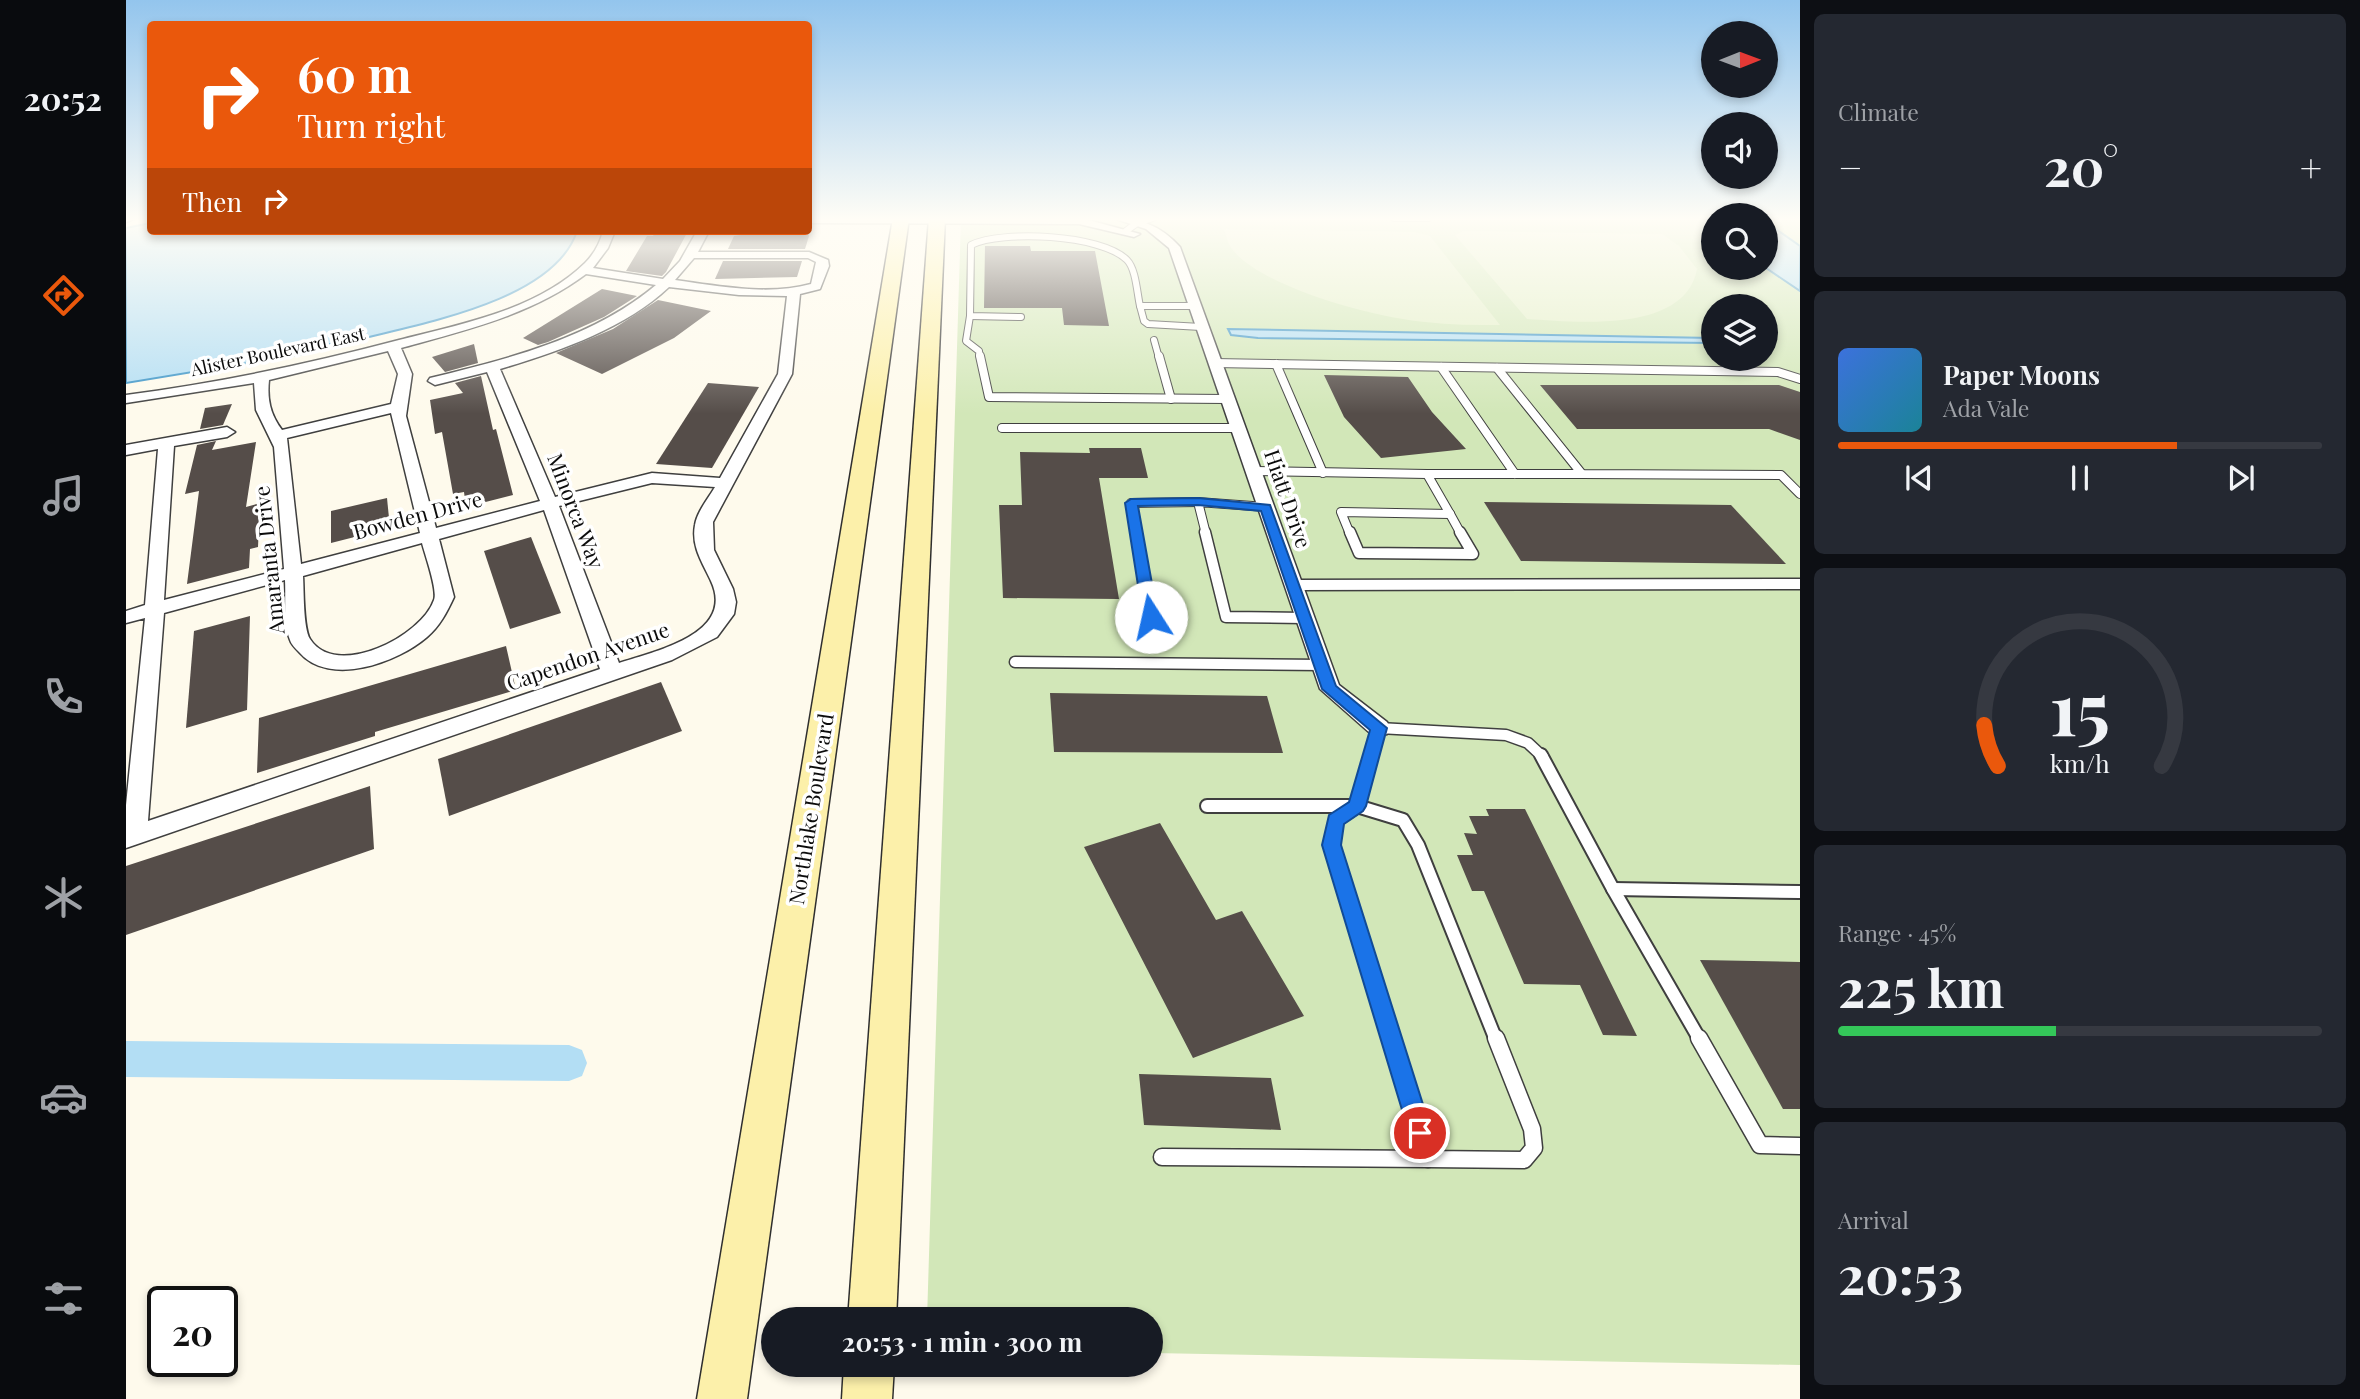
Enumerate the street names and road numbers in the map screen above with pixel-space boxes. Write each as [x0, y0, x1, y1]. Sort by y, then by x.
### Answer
street label: Alister Boulevard East [187, 321, 368, 381]
street label: Hiatt Drive [1259, 445, 1319, 552]
street label: Minorca Way [542, 449, 612, 572]
street label: Bowden Drive [350, 483, 485, 545]
street label: Amaranta Drive [246, 485, 290, 637]
street label: Capendon Avenue [502, 614, 672, 696]
street label: Northlake Boulevard [781, 711, 839, 906]

